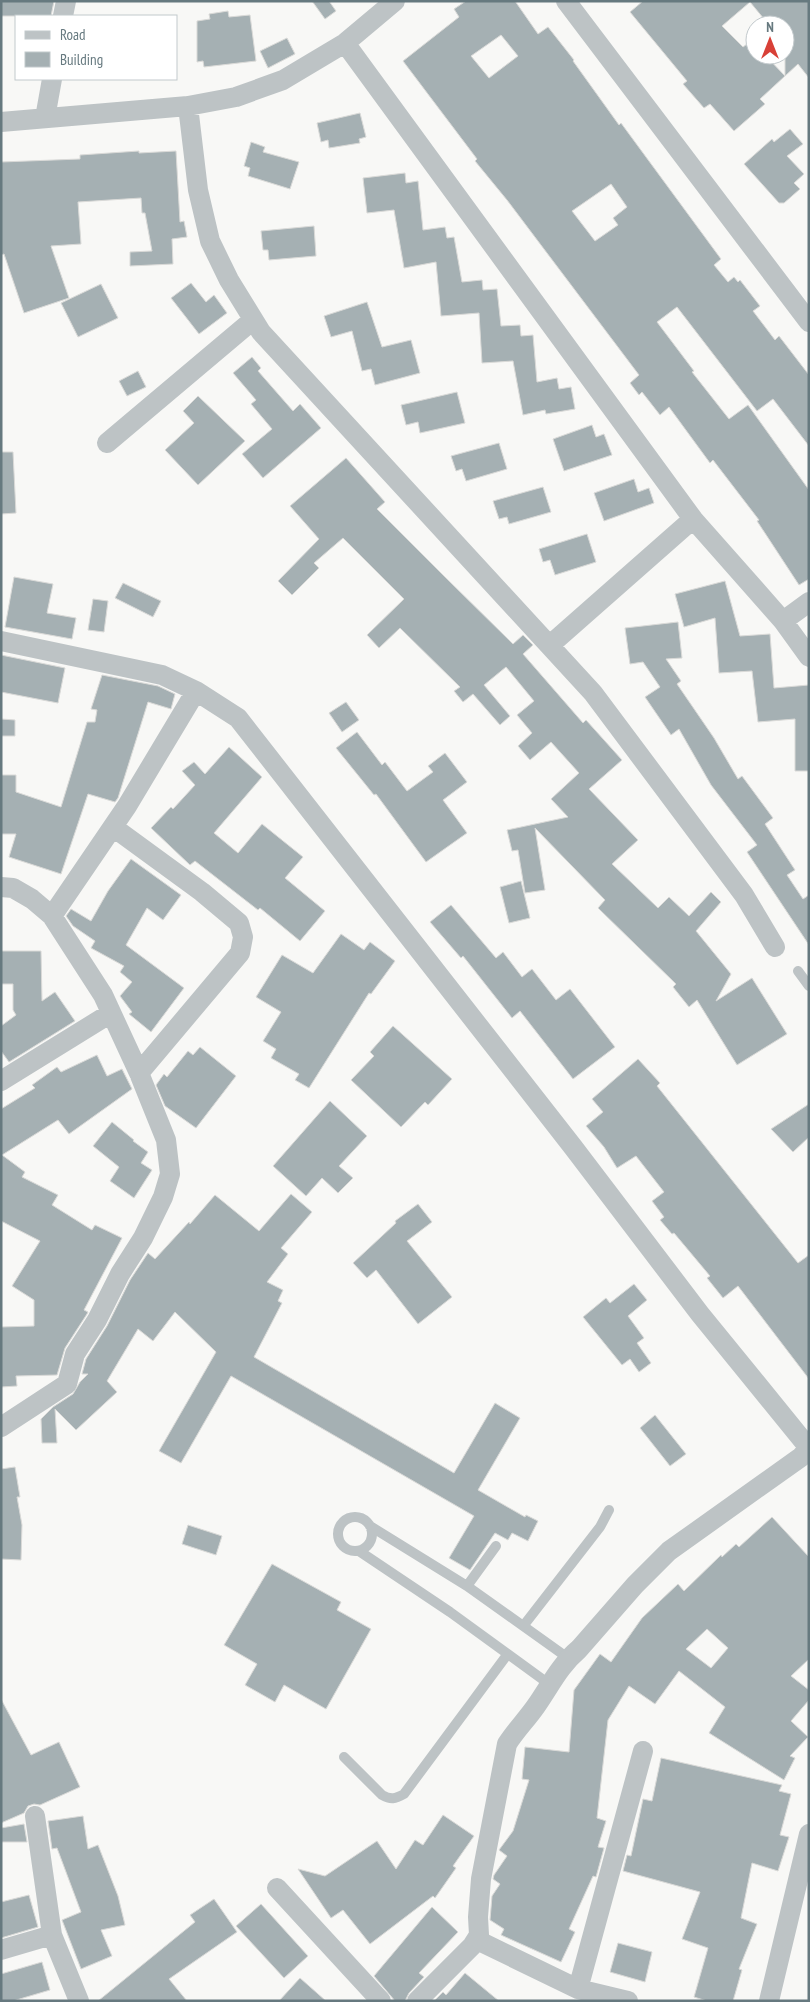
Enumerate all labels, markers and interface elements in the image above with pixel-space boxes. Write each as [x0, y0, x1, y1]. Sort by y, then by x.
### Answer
legend [15, 15, 178, 80]
north arrow [745, 15, 795, 65]
text: N [766, 18, 774, 36]
text: Road [60, 25, 86, 44]
text: Building [60, 50, 103, 69]

